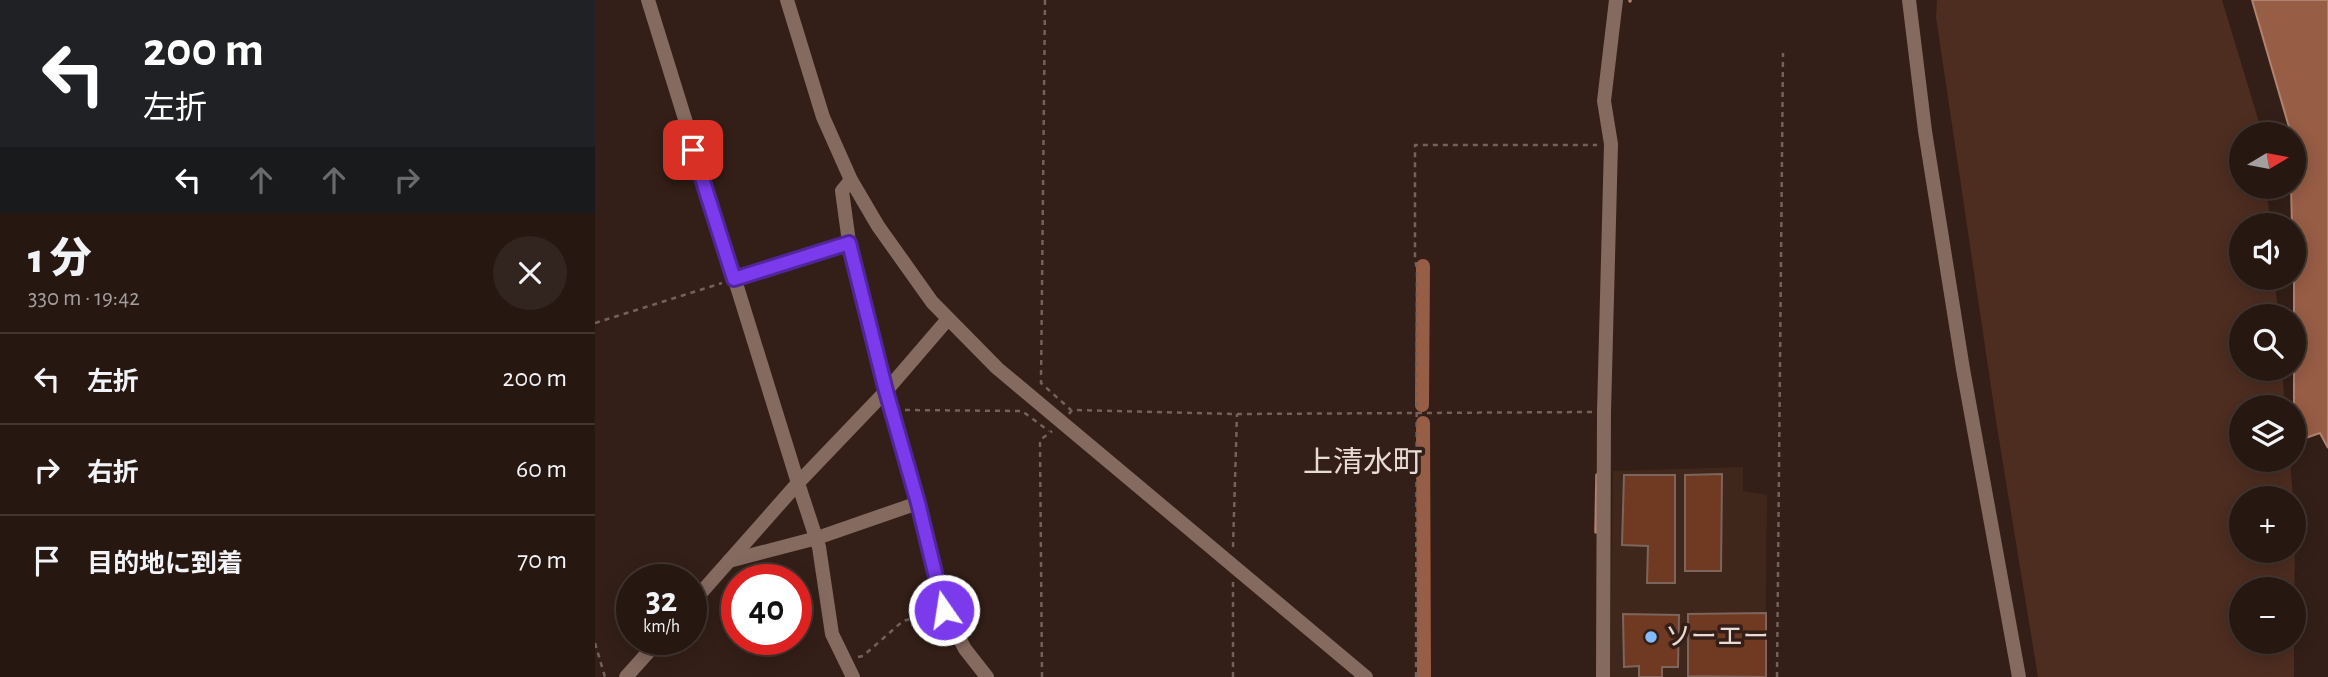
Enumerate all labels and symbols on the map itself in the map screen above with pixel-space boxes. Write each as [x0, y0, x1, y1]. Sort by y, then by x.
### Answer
pin [663, 120, 723, 180]
north arrow [2229, 122, 2307, 200]
district label: 上清水町 [1303, 447, 1423, 478]
speed limit sign: 40 [721, 564, 812, 655]
position arrow [907, 573, 981, 647]
place label: ソーエー [1665, 624, 1769, 650]
marker: ソーエー [1643, 629, 1659, 645]

